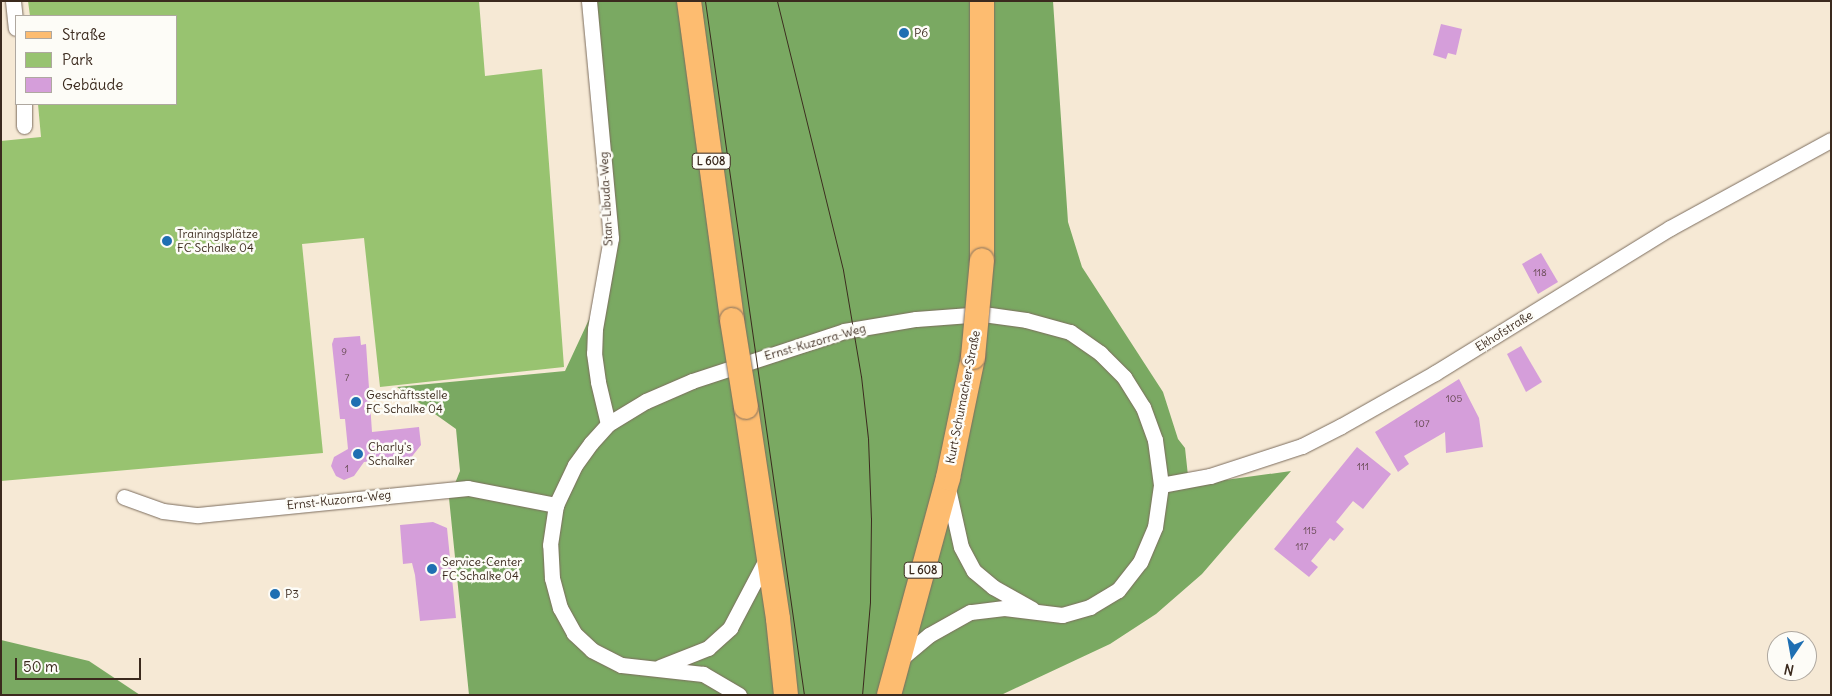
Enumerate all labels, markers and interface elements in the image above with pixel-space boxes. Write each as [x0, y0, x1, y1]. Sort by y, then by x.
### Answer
legend [15, 15, 178, 105]
text: Straße [62, 25, 106, 44]
place label: P6 [914, 26, 928, 40]
marker: P6 [898, 27, 910, 39]
text: Park [62, 50, 93, 69]
text: Gebäude [62, 75, 123, 94]
street label: Stan-Libuda-Weg [596, 152, 616, 246]
road number: L 608 [691, 153, 731, 170]
place label: Trainingsplätze FC Schalke 04 [177, 227, 258, 255]
marker: Trainingsplätze FC Schalke 04 [161, 235, 173, 247]
house number: 118 [1533, 267, 1547, 279]
street label: Ekhofstraße [1473, 308, 1535, 354]
street label: Ernst-Kuzorra-Weg [763, 321, 867, 363]
street label: Kurt-Schumacher-Straße [943, 329, 983, 465]
house number: 9 [341, 346, 347, 358]
house number: 7 [345, 372, 349, 384]
place label: Geschäftsstelle FC Schalke 04 [366, 388, 448, 416]
house number: 105 [1446, 393, 1462, 405]
marker: Geschäftsstelle FC Schalke 04 [350, 396, 362, 408]
house number: 107 [1414, 418, 1430, 430]
place label: Charly's Schalker [368, 440, 415, 468]
marker: Charly's Schalker [352, 448, 364, 460]
house number: 111 [1357, 461, 1369, 473]
house number: 1 [345, 463, 349, 475]
street label: Ernst-Kuzorra-Weg [286, 487, 392, 513]
house number: 115 [1303, 525, 1317, 537]
house number: 117 [1296, 541, 1308, 553]
place label: Service-Center FC Schalke 04 [442, 555, 522, 583]
road number: L 608 [903, 562, 943, 578]
marker: Service-Center FC Schalke 04 [426, 563, 438, 575]
place label: P3 [285, 587, 299, 601]
marker: P3 [269, 588, 281, 600]
north arrow [1767, 631, 1817, 681]
scale bar [18, 648, 144, 680]
text: 50 m [23, 657, 58, 676]
text: N [1782, 660, 1796, 680]

